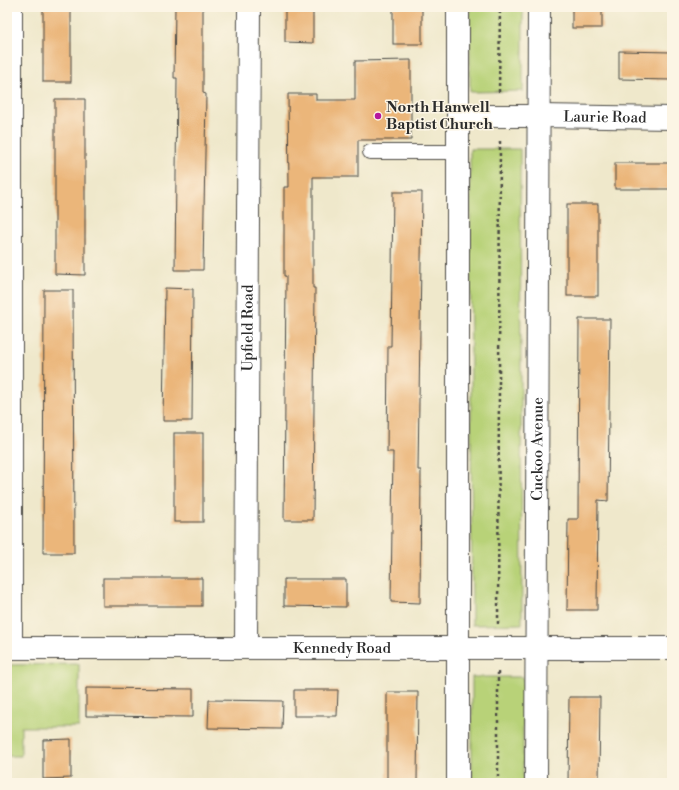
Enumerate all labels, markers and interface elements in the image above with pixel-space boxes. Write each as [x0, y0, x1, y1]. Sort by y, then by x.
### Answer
place label: North Hanwell Baptist Church [386, 98, 494, 134]
street label: Laurie Road [563, 107, 647, 128]
marker: North Hanwell Baptist Church [373, 111, 383, 121]
street label: Upfield Road [238, 284, 258, 372]
street label: Cuckoo Avenue [528, 397, 547, 501]
street label: Kennedy Road [293, 639, 391, 658]

